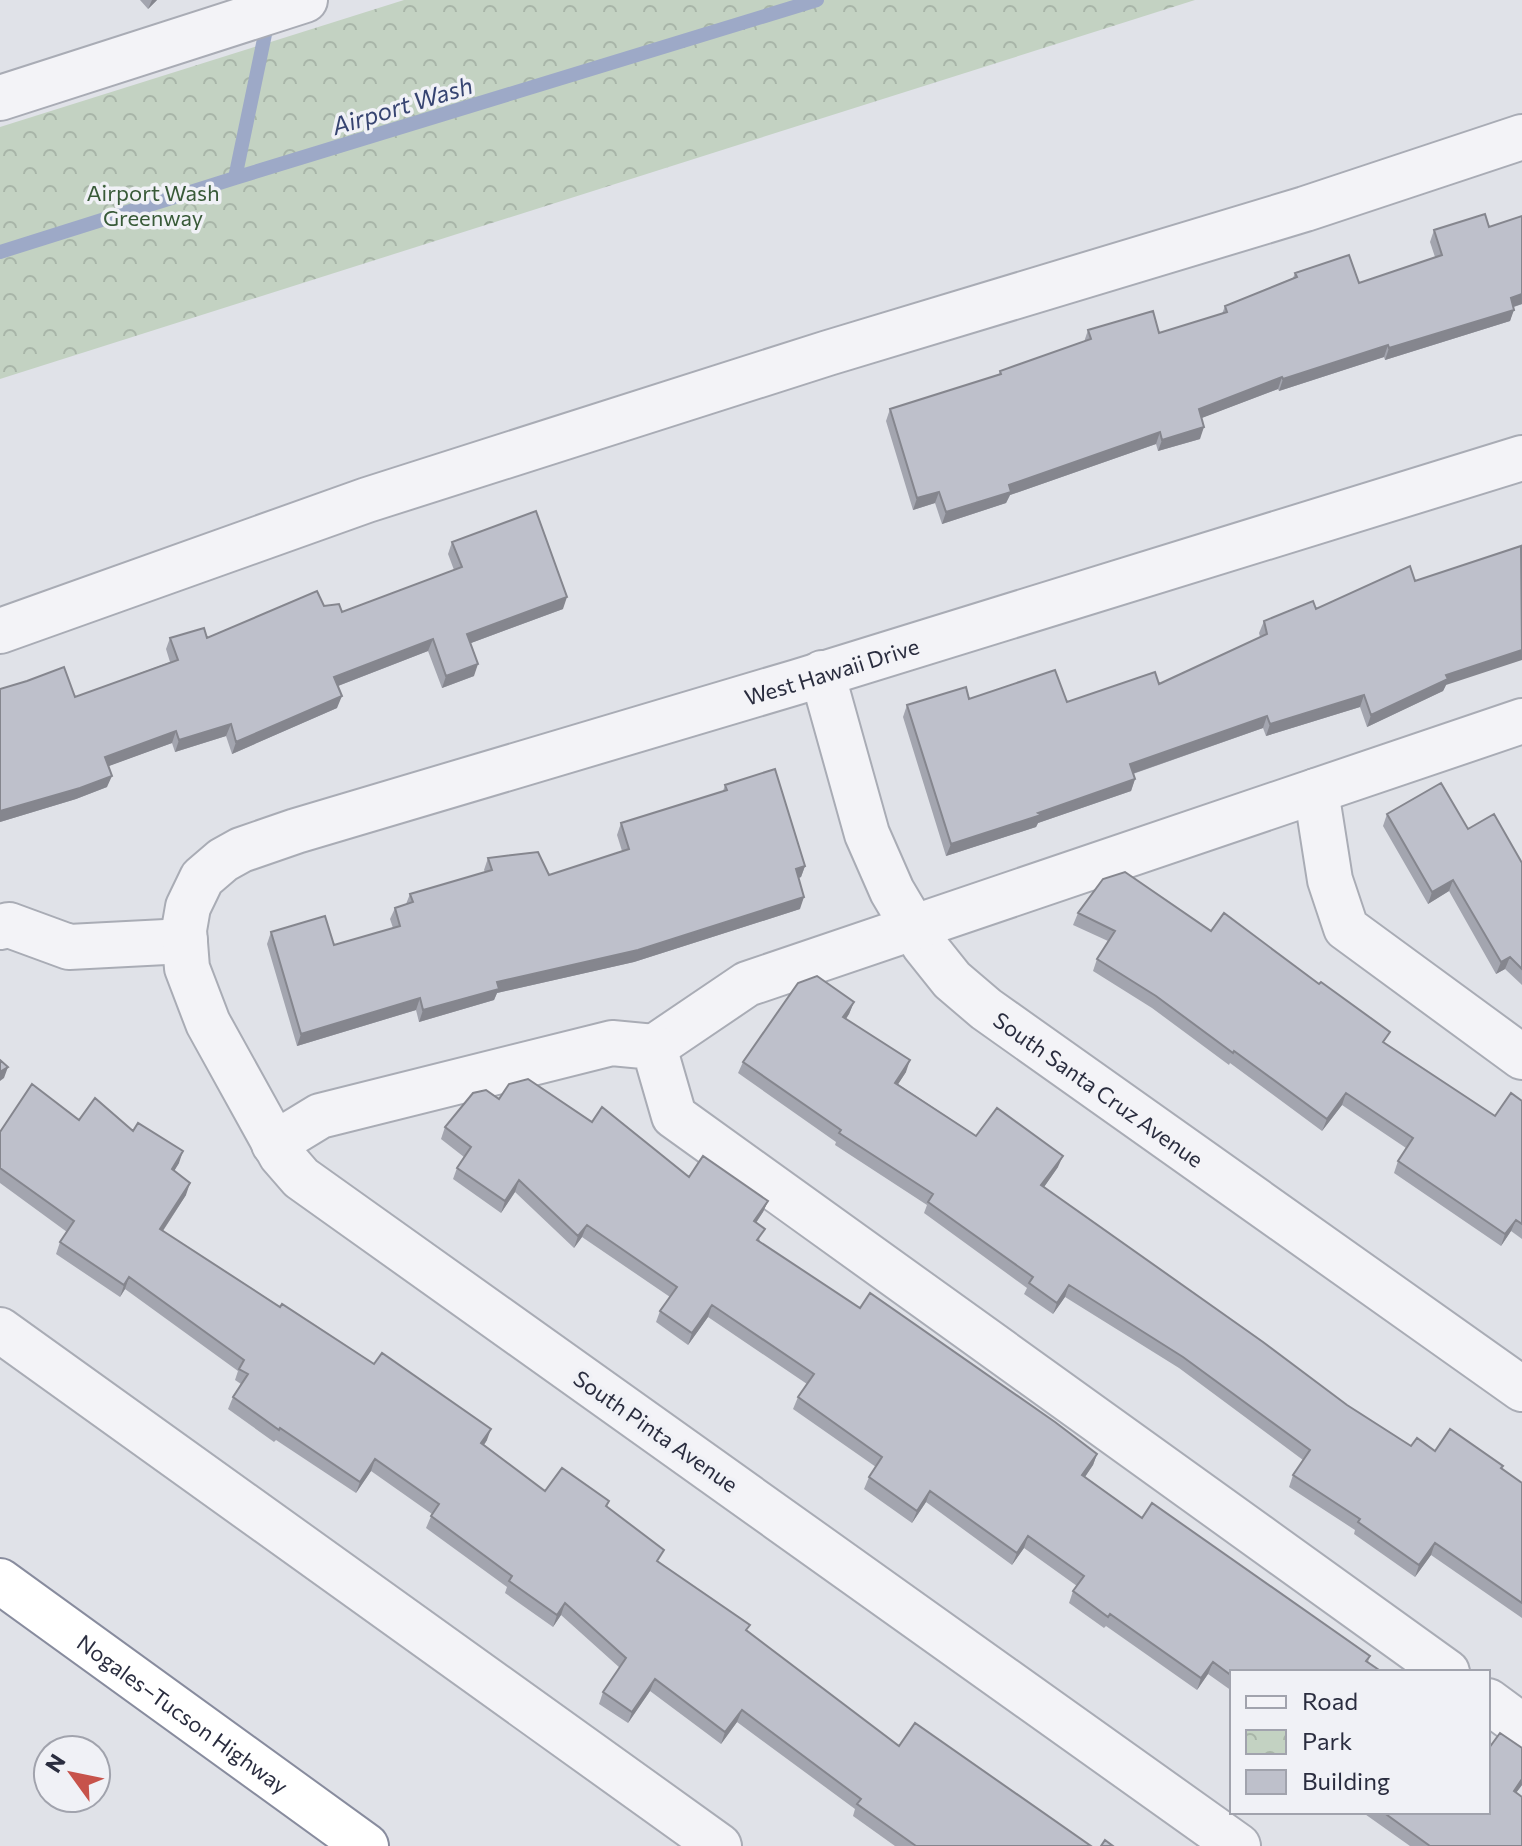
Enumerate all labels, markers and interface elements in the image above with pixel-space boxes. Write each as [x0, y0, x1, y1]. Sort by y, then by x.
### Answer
water label: Airport Wash [327, 70, 476, 140]
park label: Airport Wash Greenway [86, 179, 220, 231]
street label: West Hawaii Drive [741, 632, 922, 710]
street label: South Santa Cruz Avenue [989, 1005, 1209, 1173]
street label: South Pinta Avenue [569, 1364, 743, 1498]
street label: Nogales–Tucson Highway [72, 1628, 294, 1799]
legend [1230, 1670, 1490, 1814]
text: Road [1302, 1686, 1358, 1715]
text: Park [1302, 1726, 1352, 1755]
north arrow [32, 1734, 112, 1814]
text: N [39, 1749, 71, 1777]
text: Building [1302, 1766, 1390, 1795]

